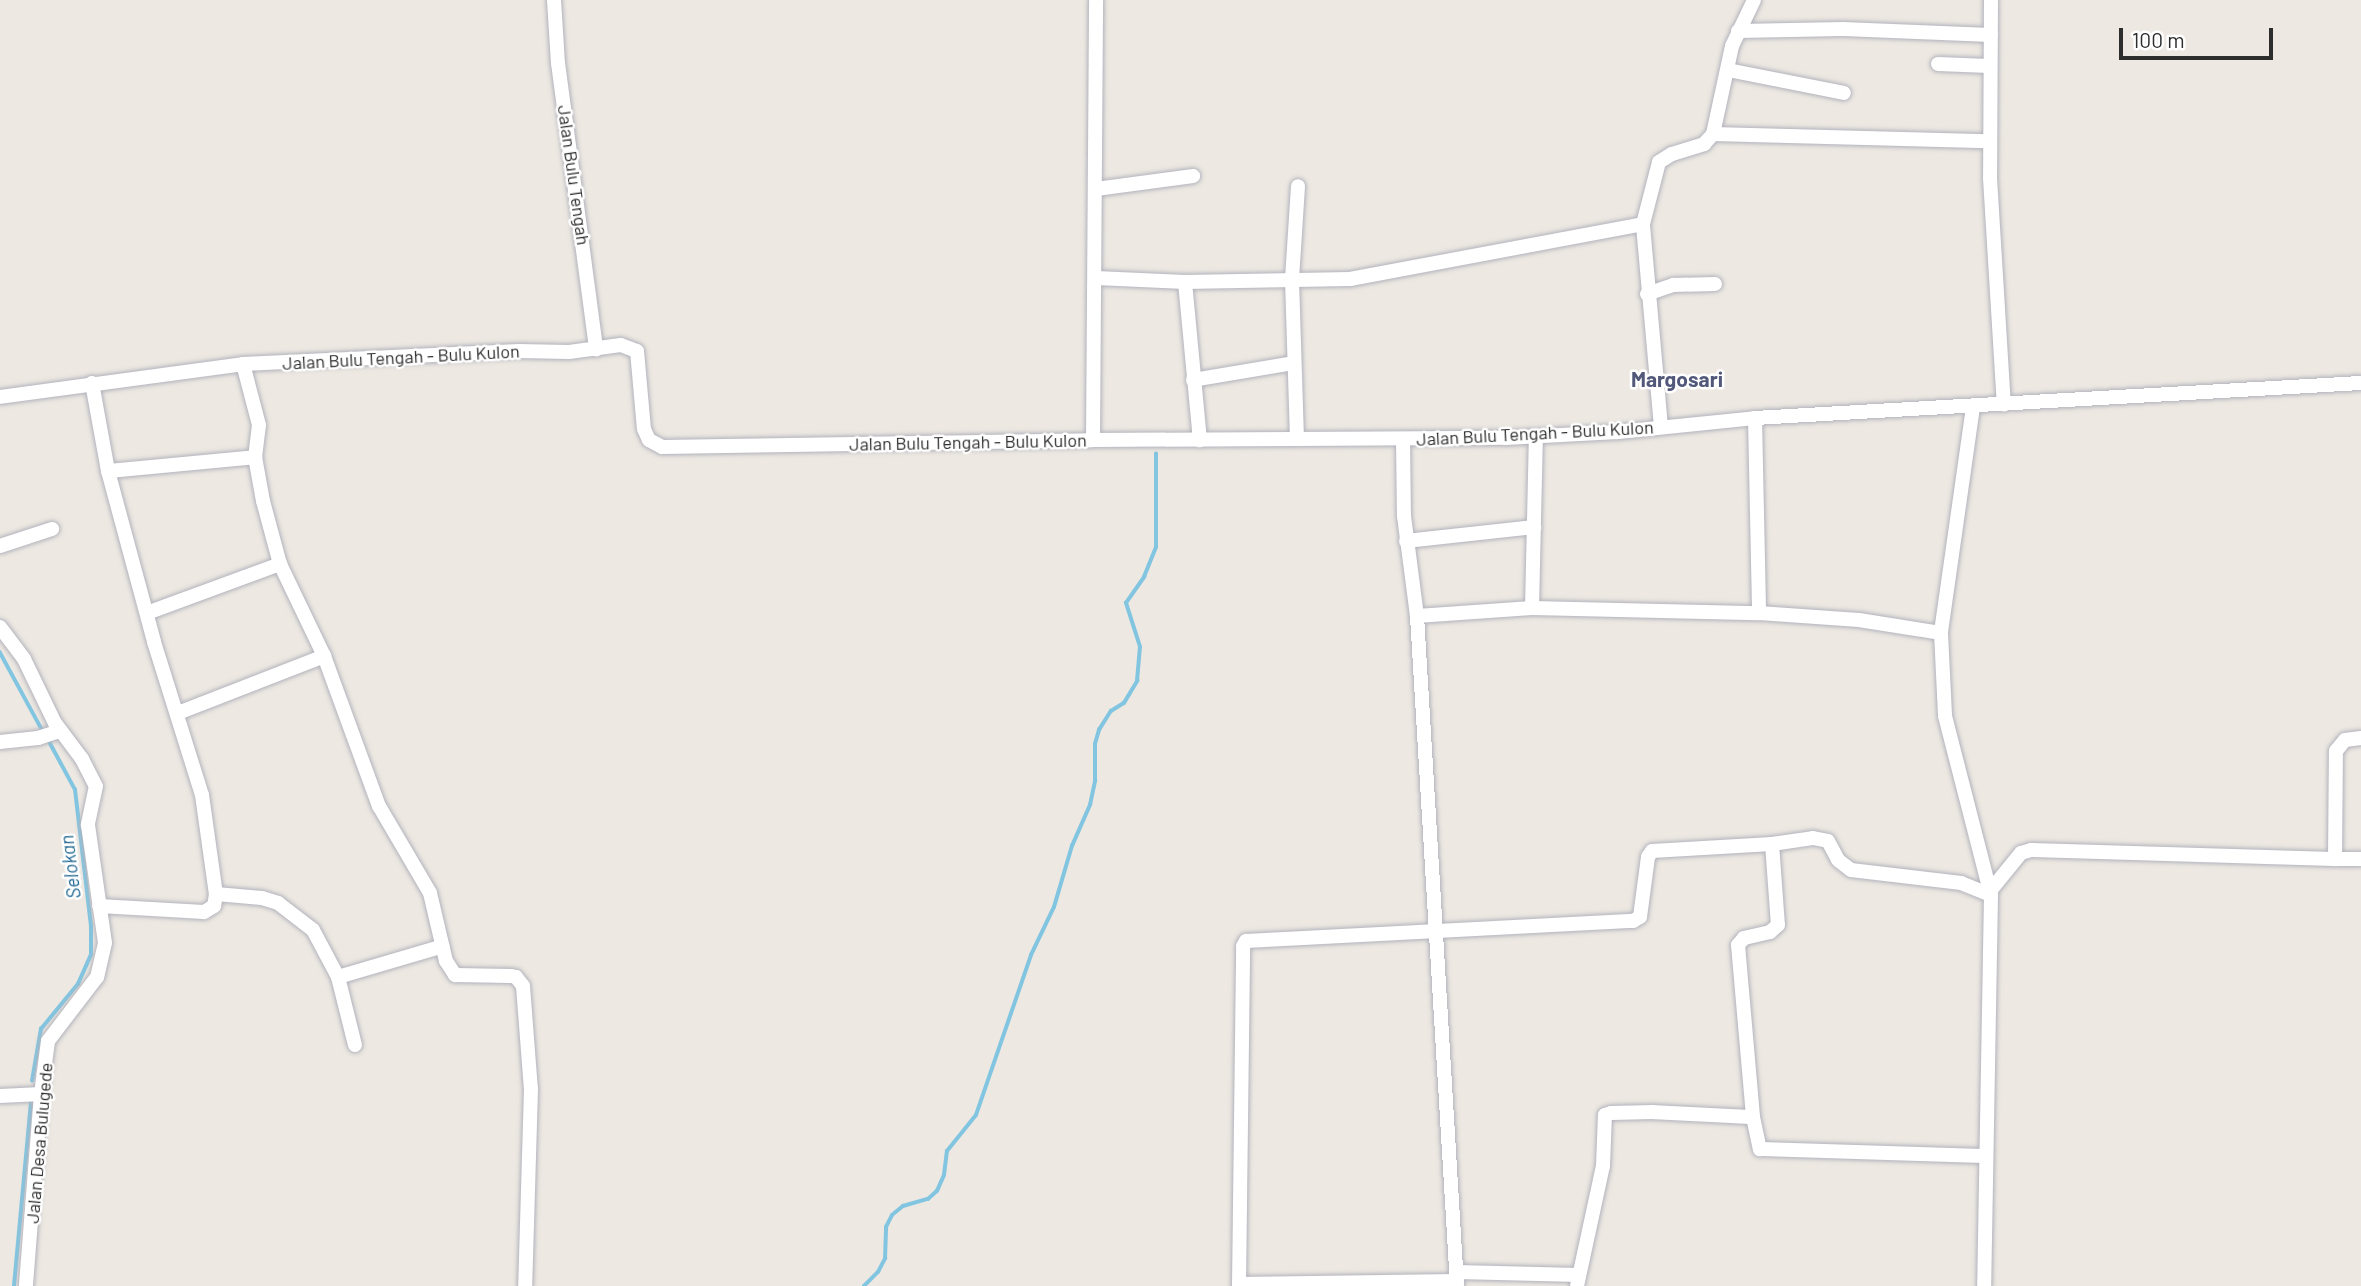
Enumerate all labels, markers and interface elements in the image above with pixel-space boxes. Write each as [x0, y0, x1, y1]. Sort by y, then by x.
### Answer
scale bar [2123, 14, 2277, 58]
text: 100 m [2132, 27, 2185, 52]
street label: Jalan Bulu Tengah [553, 104, 595, 246]
street label: Jalan Bulu Tengah - Bulu Kulon [282, 340, 520, 374]
district label: Margosari [1631, 366, 1723, 392]
street label: Jalan Bulu Tengah - Bulu Kulon [1416, 416, 1654, 450]
street label: Jalan Bulu Tengah - Bulu Kulon [849, 429, 1087, 455]
water label: Selokan [55, 834, 85, 900]
street label: Jalan Desa Bulugede [21, 1062, 57, 1224]

